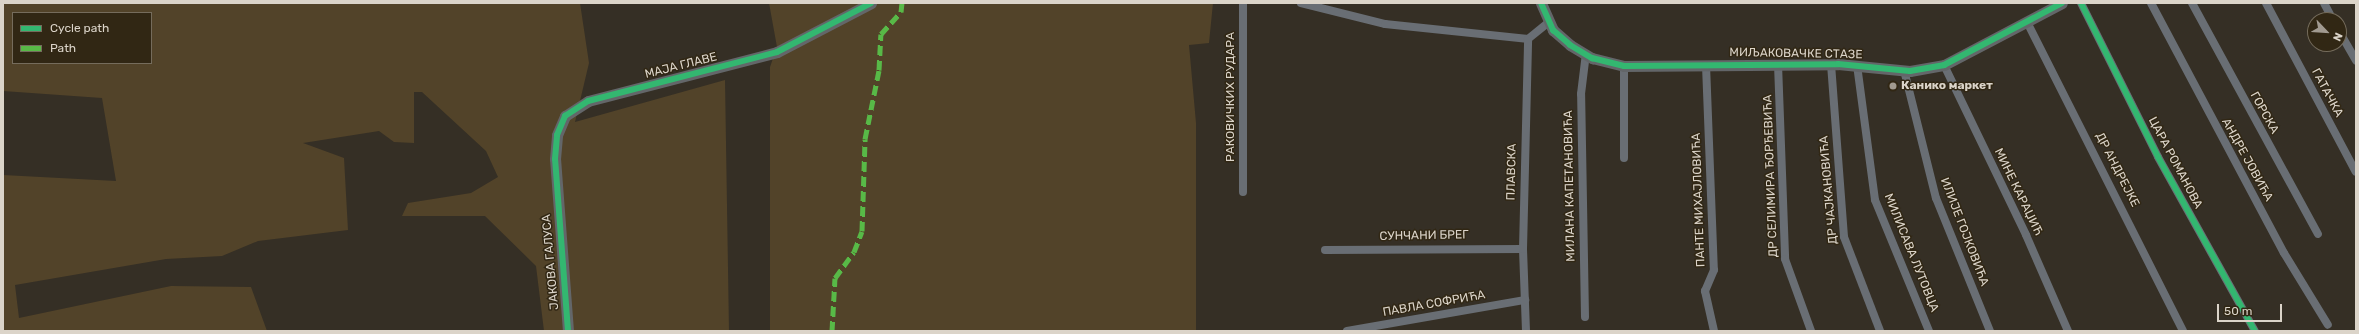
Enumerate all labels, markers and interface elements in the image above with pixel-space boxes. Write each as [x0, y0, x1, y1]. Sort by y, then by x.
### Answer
legend [12, 12, 152, 64]
north arrow [2307, 12, 2347, 52]
text: Cycle path [50, 21, 109, 35]
text: N [2330, 31, 2345, 43]
street label: РАКОВИЧКИХ РУДАРА [1224, 32, 1238, 162]
text: Path [50, 41, 76, 55]
street label: МИЉАКОВАЧКЕ СТАЗЕ [1729, 46, 1863, 62]
street label: МАЈА ГЛАВЕ [643, 50, 719, 82]
street label: ГАТАЧКА [2308, 66, 2346, 120]
place label: Канико маркет [1901, 79, 1993, 93]
marker: Канико маркет [1888, 81, 1898, 91]
street label: ГОРСКА [2247, 90, 2281, 136]
street label: ДР СЕЛИМИРА ЂОРЂЕВИЋА [1761, 94, 1781, 258]
street label: МИЛАНА КАПЕТАНОВИЋА [1561, 110, 1579, 262]
street label: ЦАРА РОМАНОВА [2145, 115, 2205, 211]
street label: АНДРЕ ЈОВИЋА [2218, 116, 2276, 204]
street label: ДР АНДРЕЈКЕ [2092, 130, 2142, 210]
street label: ПАНТЕ МИХАЈЛОВИЋА [1689, 133, 1709, 267]
street label: ДР ЧАЈКАНОВИЋА [1817, 135, 1841, 245]
street label: ПЛАВСКА [1504, 143, 1520, 201]
street label: МИНЕ КАРАЏИЋ [1991, 146, 2045, 238]
street label: ИЛИЈЕ ГОЈКОВИЋА [1937, 176, 1991, 288]
street label: МИЛИСАВА ЛУТОВЦА [1881, 192, 1941, 314]
street label: ЈАКОВА ГАЛУСА [540, 214, 562, 310]
street label: СУНЧАНИ БРЕГ [1379, 228, 1469, 244]
street label: ПАВЛА СОФРИЋА [1382, 288, 1486, 320]
scale bar [2219, 296, 2284, 322]
text: 50 m [2224, 304, 2252, 318]

